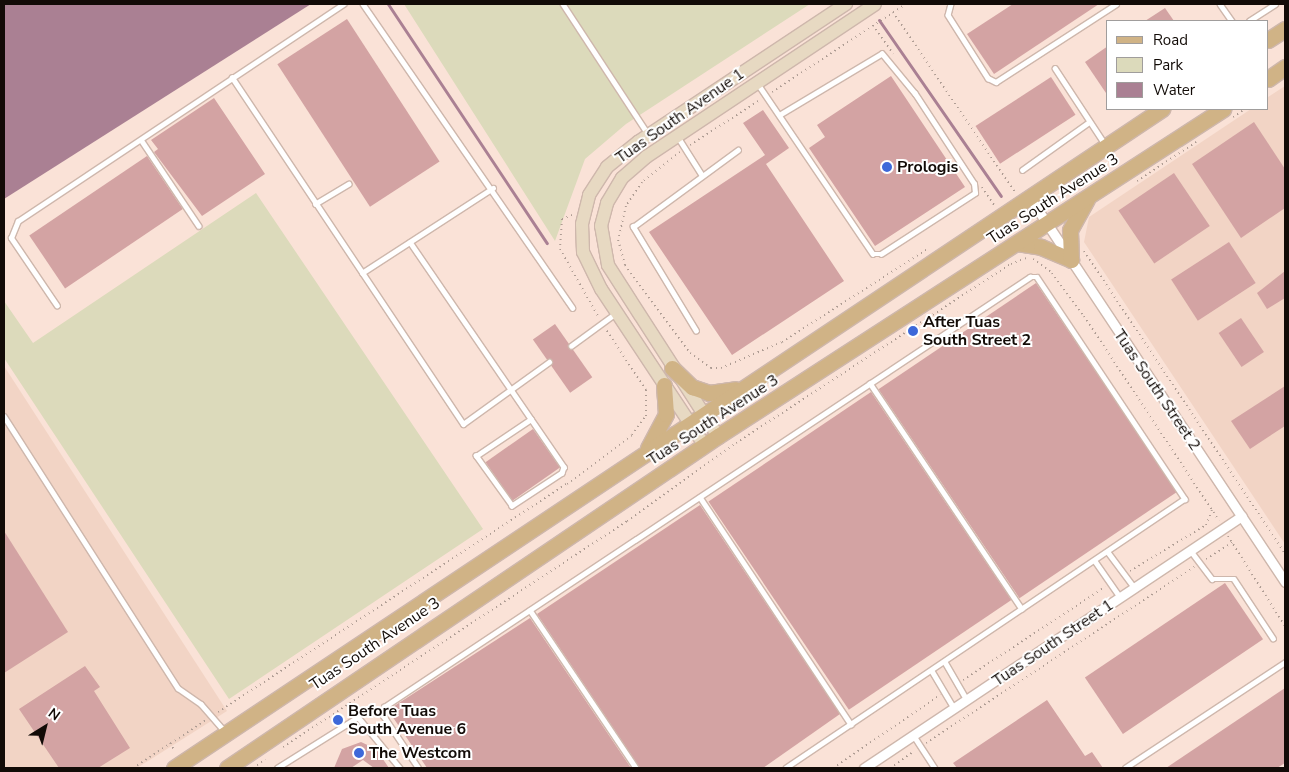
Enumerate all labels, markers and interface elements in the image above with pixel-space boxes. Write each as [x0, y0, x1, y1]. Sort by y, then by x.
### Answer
legend [1106, 20, 1269, 110]
text: Road [1153, 30, 1188, 50]
text: Park [1153, 55, 1183, 75]
street label: Tuas South Avenue 1 [612, 64, 748, 168]
text: Water [1153, 80, 1195, 100]
street label: Tuas South Avenue 3 [984, 149, 1122, 249]
place label: Prologis [897, 157, 958, 177]
marker: Prologis [881, 161, 893, 173]
place label: After Tuas South Street 2 [923, 312, 1031, 350]
marker: After Tuas South Street 2 [907, 325, 919, 337]
street label: Tuas South Street 2 [1109, 326, 1205, 454]
street label: Tuas South Avenue 3 [644, 370, 782, 470]
street label: Tuas South Avenue 3 [306, 593, 444, 695]
street label: Tuas South Street 1 [989, 595, 1117, 691]
place label: Before Tuas South Avenue 6 [348, 701, 466, 739]
north arrow [20, 702, 70, 752]
text: N [44, 704, 64, 725]
marker: Before Tuas South Avenue 6 [332, 714, 344, 726]
place label: The Westcom [369, 743, 471, 763]
marker: The Westcom [353, 747, 365, 759]

